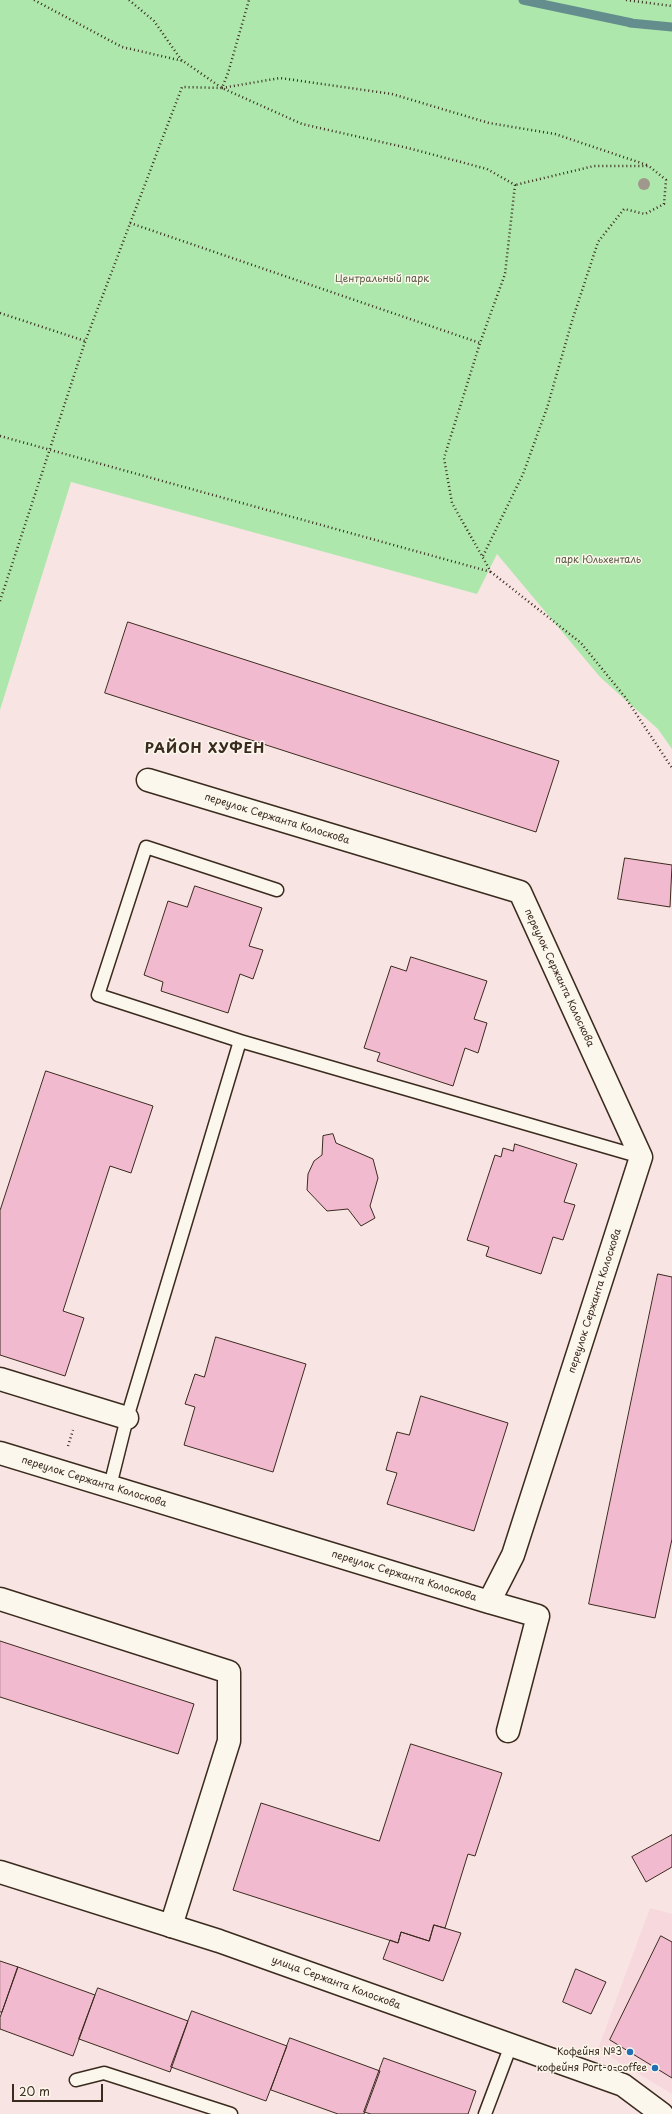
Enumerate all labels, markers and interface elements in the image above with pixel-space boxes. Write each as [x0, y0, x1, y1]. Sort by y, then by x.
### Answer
park label: Центральный парк [335, 273, 429, 285]
park label: парк Юльхенталь [555, 554, 641, 566]
district label: РАЙОН ХУФЕН [144, 741, 266, 757]
street label: переулок Сержанта Колоскова [203, 791, 351, 847]
street label: переулок Сержанта Колоскова [522, 907, 596, 1049]
street label: переулок Сержанта Колоскова [566, 1227, 624, 1375]
street label: переулок Сержанта Колоскова [20, 1454, 168, 1510]
street label: переулок Сержанта Колоскова [330, 1548, 478, 1604]
street label: улица Сержанта Колоскова [270, 1954, 402, 2012]
place label: Кофейня №3 [557, 2046, 622, 2058]
marker: Кофейня №3 [625, 2047, 635, 2057]
place label: кофейня Port-o-coffee [537, 2062, 647, 2074]
marker: кофейня Port-o-coffee [650, 2063, 660, 2073]
scale bar [14, 2076, 105, 2102]
text: 20 m [19, 2082, 50, 2100]

